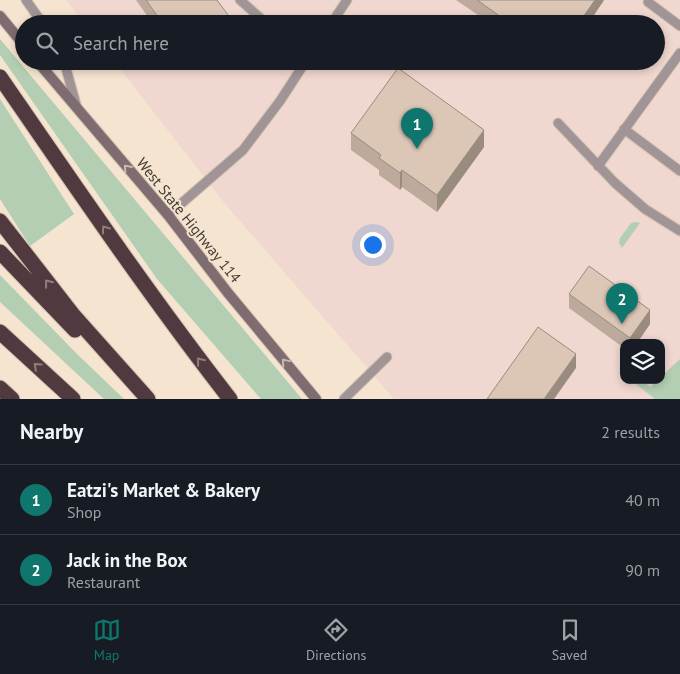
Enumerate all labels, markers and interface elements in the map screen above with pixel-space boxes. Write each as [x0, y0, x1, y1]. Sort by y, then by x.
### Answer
search box [15, 15, 665, 70]
icon: search [33, 29, 61, 57]
text: Search here [73, 31, 169, 55]
pin: 1 [401, 108, 433, 149]
street label: West State Highway 114 [133, 154, 245, 286]
one-way arrow [124, 164, 133, 173]
one-way arrow [102, 225, 111, 235]
your location [360, 232, 386, 258]
one-way arrow [44, 279, 53, 288]
pin: 2 [606, 283, 638, 324]
map controls [620, 339, 665, 384]
button: layers [620, 339, 665, 384]
one-way arrow [197, 357, 206, 366]
one-way arrow [282, 358, 291, 367]
one-way arrow [33, 363, 42, 372]
text: Nearby [20, 418, 83, 445]
text: 2 results [601, 422, 660, 442]
text: Eatzi's Market & Bakery [67, 478, 260, 502]
text: 1 [31, 490, 41, 510]
text: 40 m [625, 490, 660, 510]
text: Shop [67, 502, 101, 522]
text: Jack in the Box [67, 548, 187, 572]
text: 2 [31, 560, 41, 580]
text: 90 m [625, 560, 660, 580]
text: Restaurant [67, 572, 140, 592]
tab: Map [93, 616, 121, 664]
tab: Directions [306, 616, 366, 664]
tab: Saved [552, 616, 587, 664]

